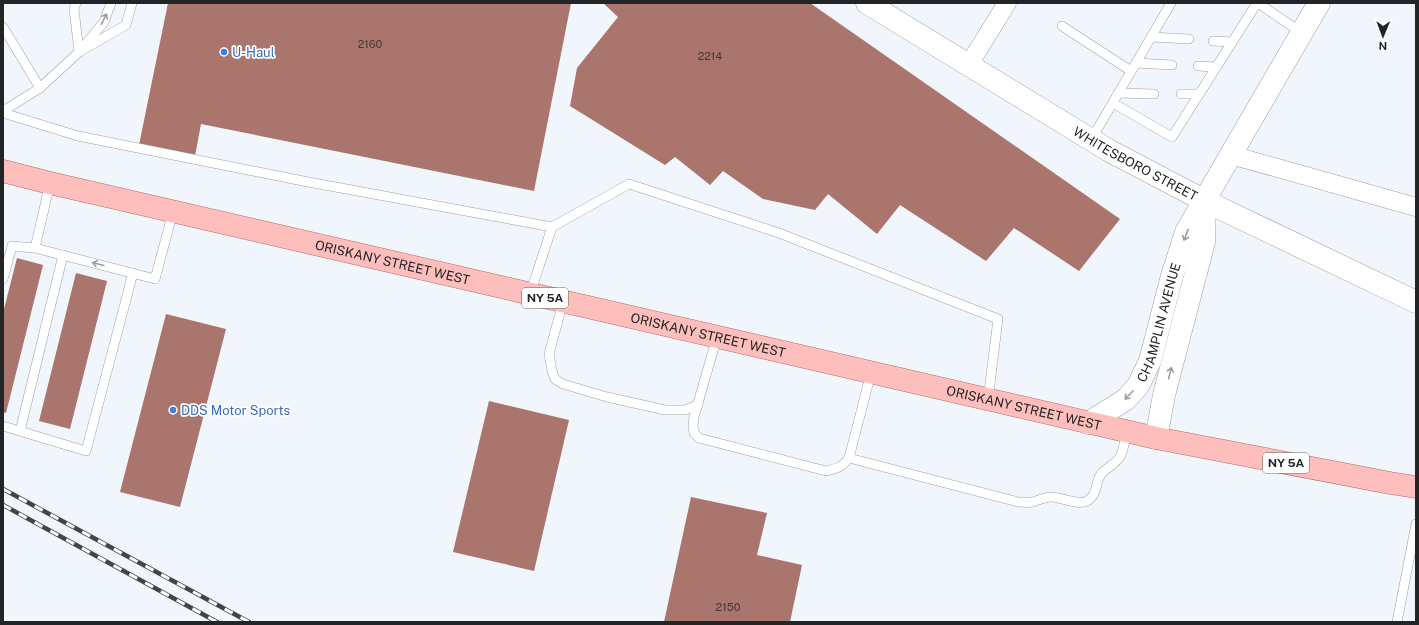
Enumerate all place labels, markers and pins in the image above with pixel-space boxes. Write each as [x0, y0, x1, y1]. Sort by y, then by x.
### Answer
place label: U-Haul [232, 45, 275, 60]
marker: U-Haul [219, 47, 229, 57]
place label: DDS Motor Sports [181, 403, 290, 418]
marker: DDS Motor Sports [168, 405, 178, 415]

